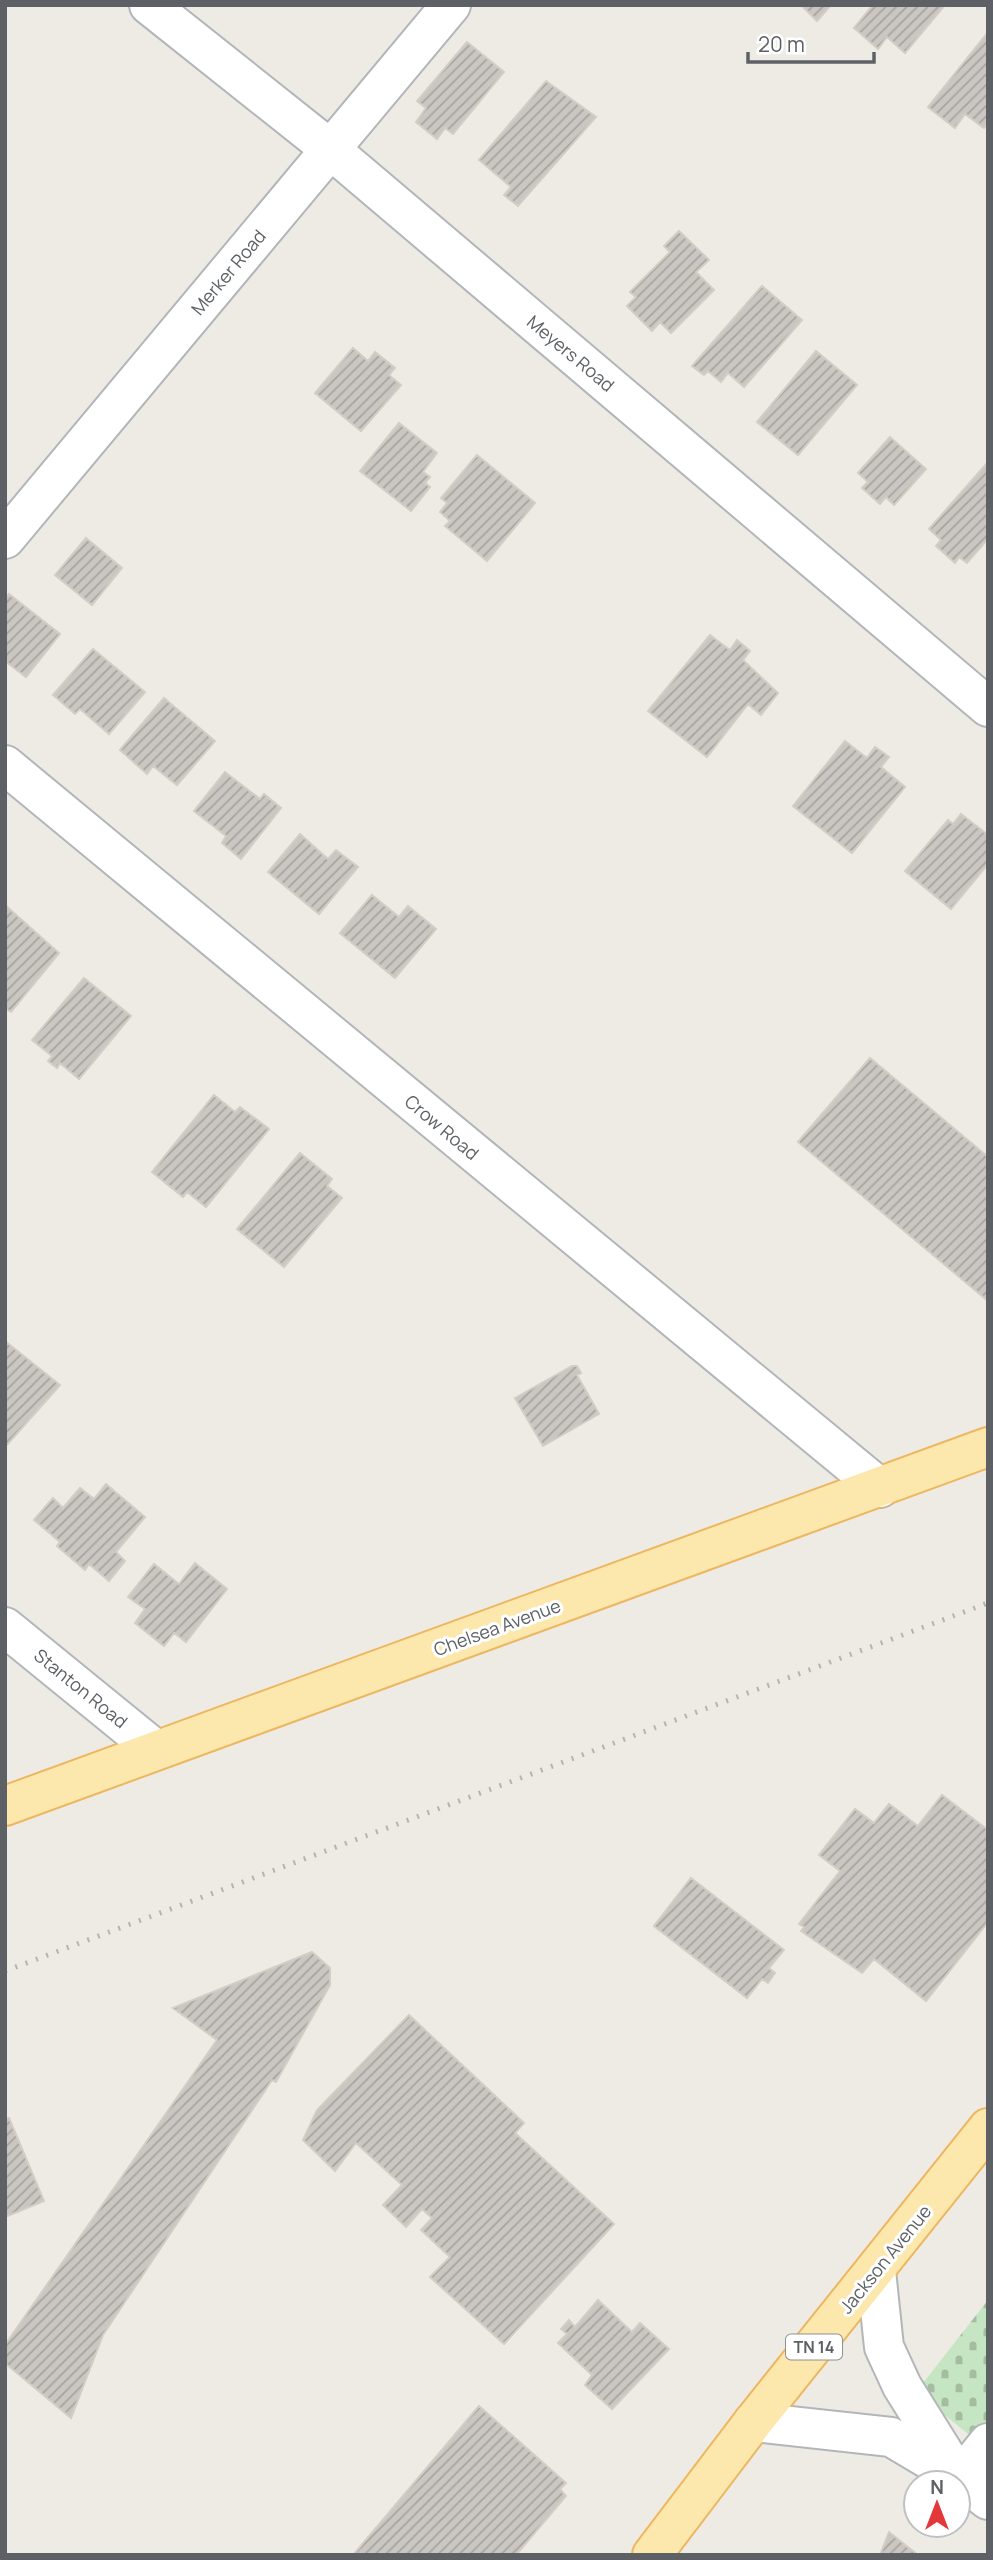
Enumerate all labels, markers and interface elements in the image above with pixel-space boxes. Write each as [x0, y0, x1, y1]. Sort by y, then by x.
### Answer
scale bar [748, 21, 874, 65]
text: 20 m [758, 30, 805, 58]
street label: Merker Road [185, 224, 271, 320]
street label: Meyers Road [522, 309, 620, 397]
street label: Crow Road [400, 1089, 484, 1165]
street label: Chelsea Avenue [430, 1593, 564, 1661]
street label: Stanton Road [29, 1643, 133, 1733]
street label: Jackson Avenue [834, 2200, 936, 2318]
road number: TN 14 [786, 2334, 842, 2360]
north arrow [902, 2469, 972, 2539]
text: N [930, 2474, 944, 2500]

